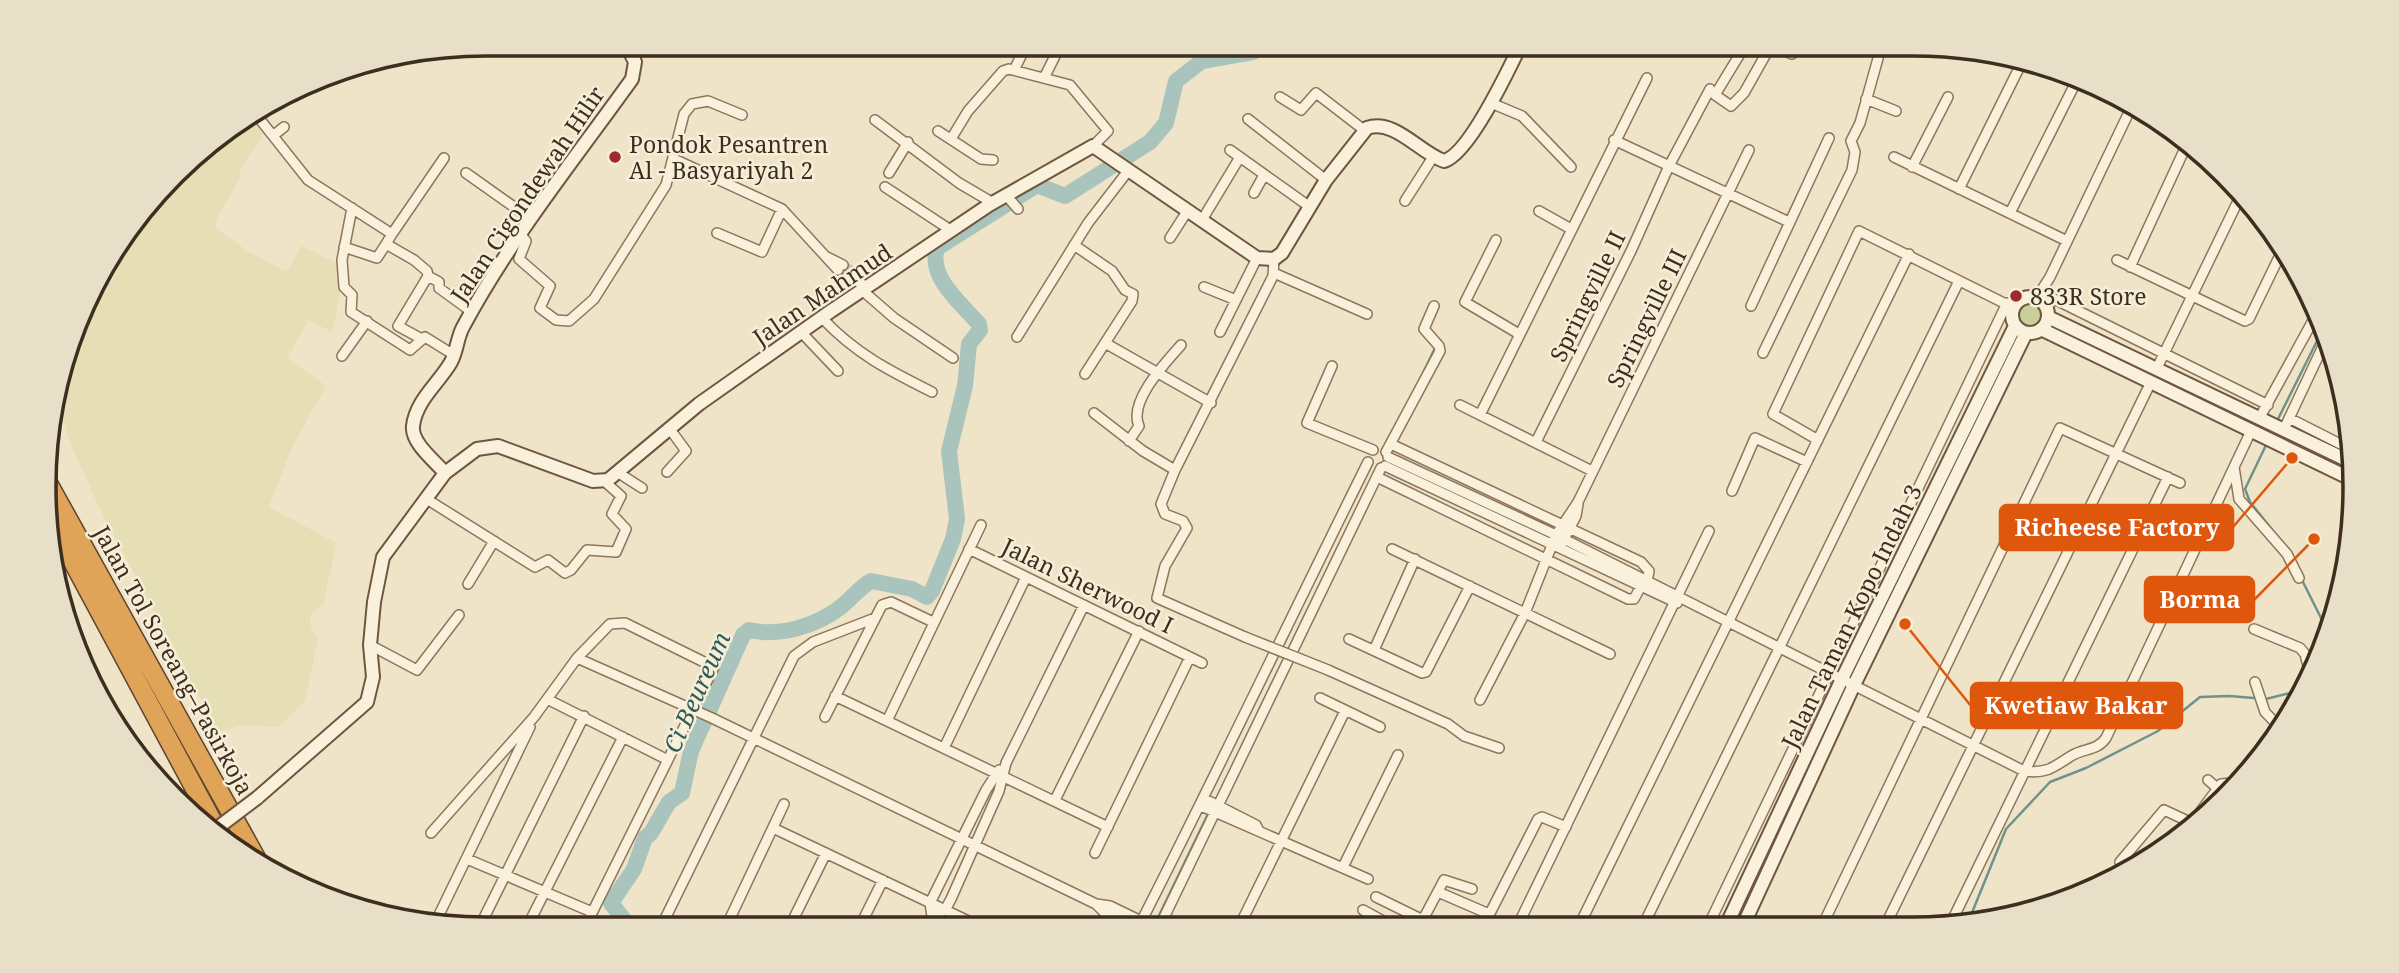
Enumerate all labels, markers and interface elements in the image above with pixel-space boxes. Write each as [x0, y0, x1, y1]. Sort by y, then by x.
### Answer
street label: Jalan Cigondewah Hilir [442, 79, 612, 309]
place label: Pondok Pesantren Al - Basyariyah 2 [629, 128, 828, 186]
marker: Pondok Pesantren Al - Basyariyah 2 [607, 149, 623, 165]
street label: Springville II [1541, 225, 1633, 367]
street label: Jalan Mahmud [745, 236, 898, 353]
street label: Springville III [1599, 243, 1693, 393]
place label: 833R Store [2030, 280, 2147, 312]
marker: 833R Store [2008, 288, 2024, 304]
street label: Jalan Taman Kopo Indah 3 [1773, 479, 1929, 754]
callout: Richeese Factory [2000, 505, 2233, 550]
text: Richeese Factory [2014, 510, 2220, 543]
street label: Jalan Tol Soreang–Pasirkoja [86, 519, 262, 800]
street label: Jalan Sherwood I [996, 529, 1179, 640]
callout: Borma [2145, 577, 2254, 622]
text: Borma [2159, 582, 2241, 615]
water label: Ci Beureum [655, 626, 737, 758]
callout: Kwetiaw Bakar [1971, 683, 2182, 728]
text: Kwetiaw Bakar [1984, 688, 2168, 721]

